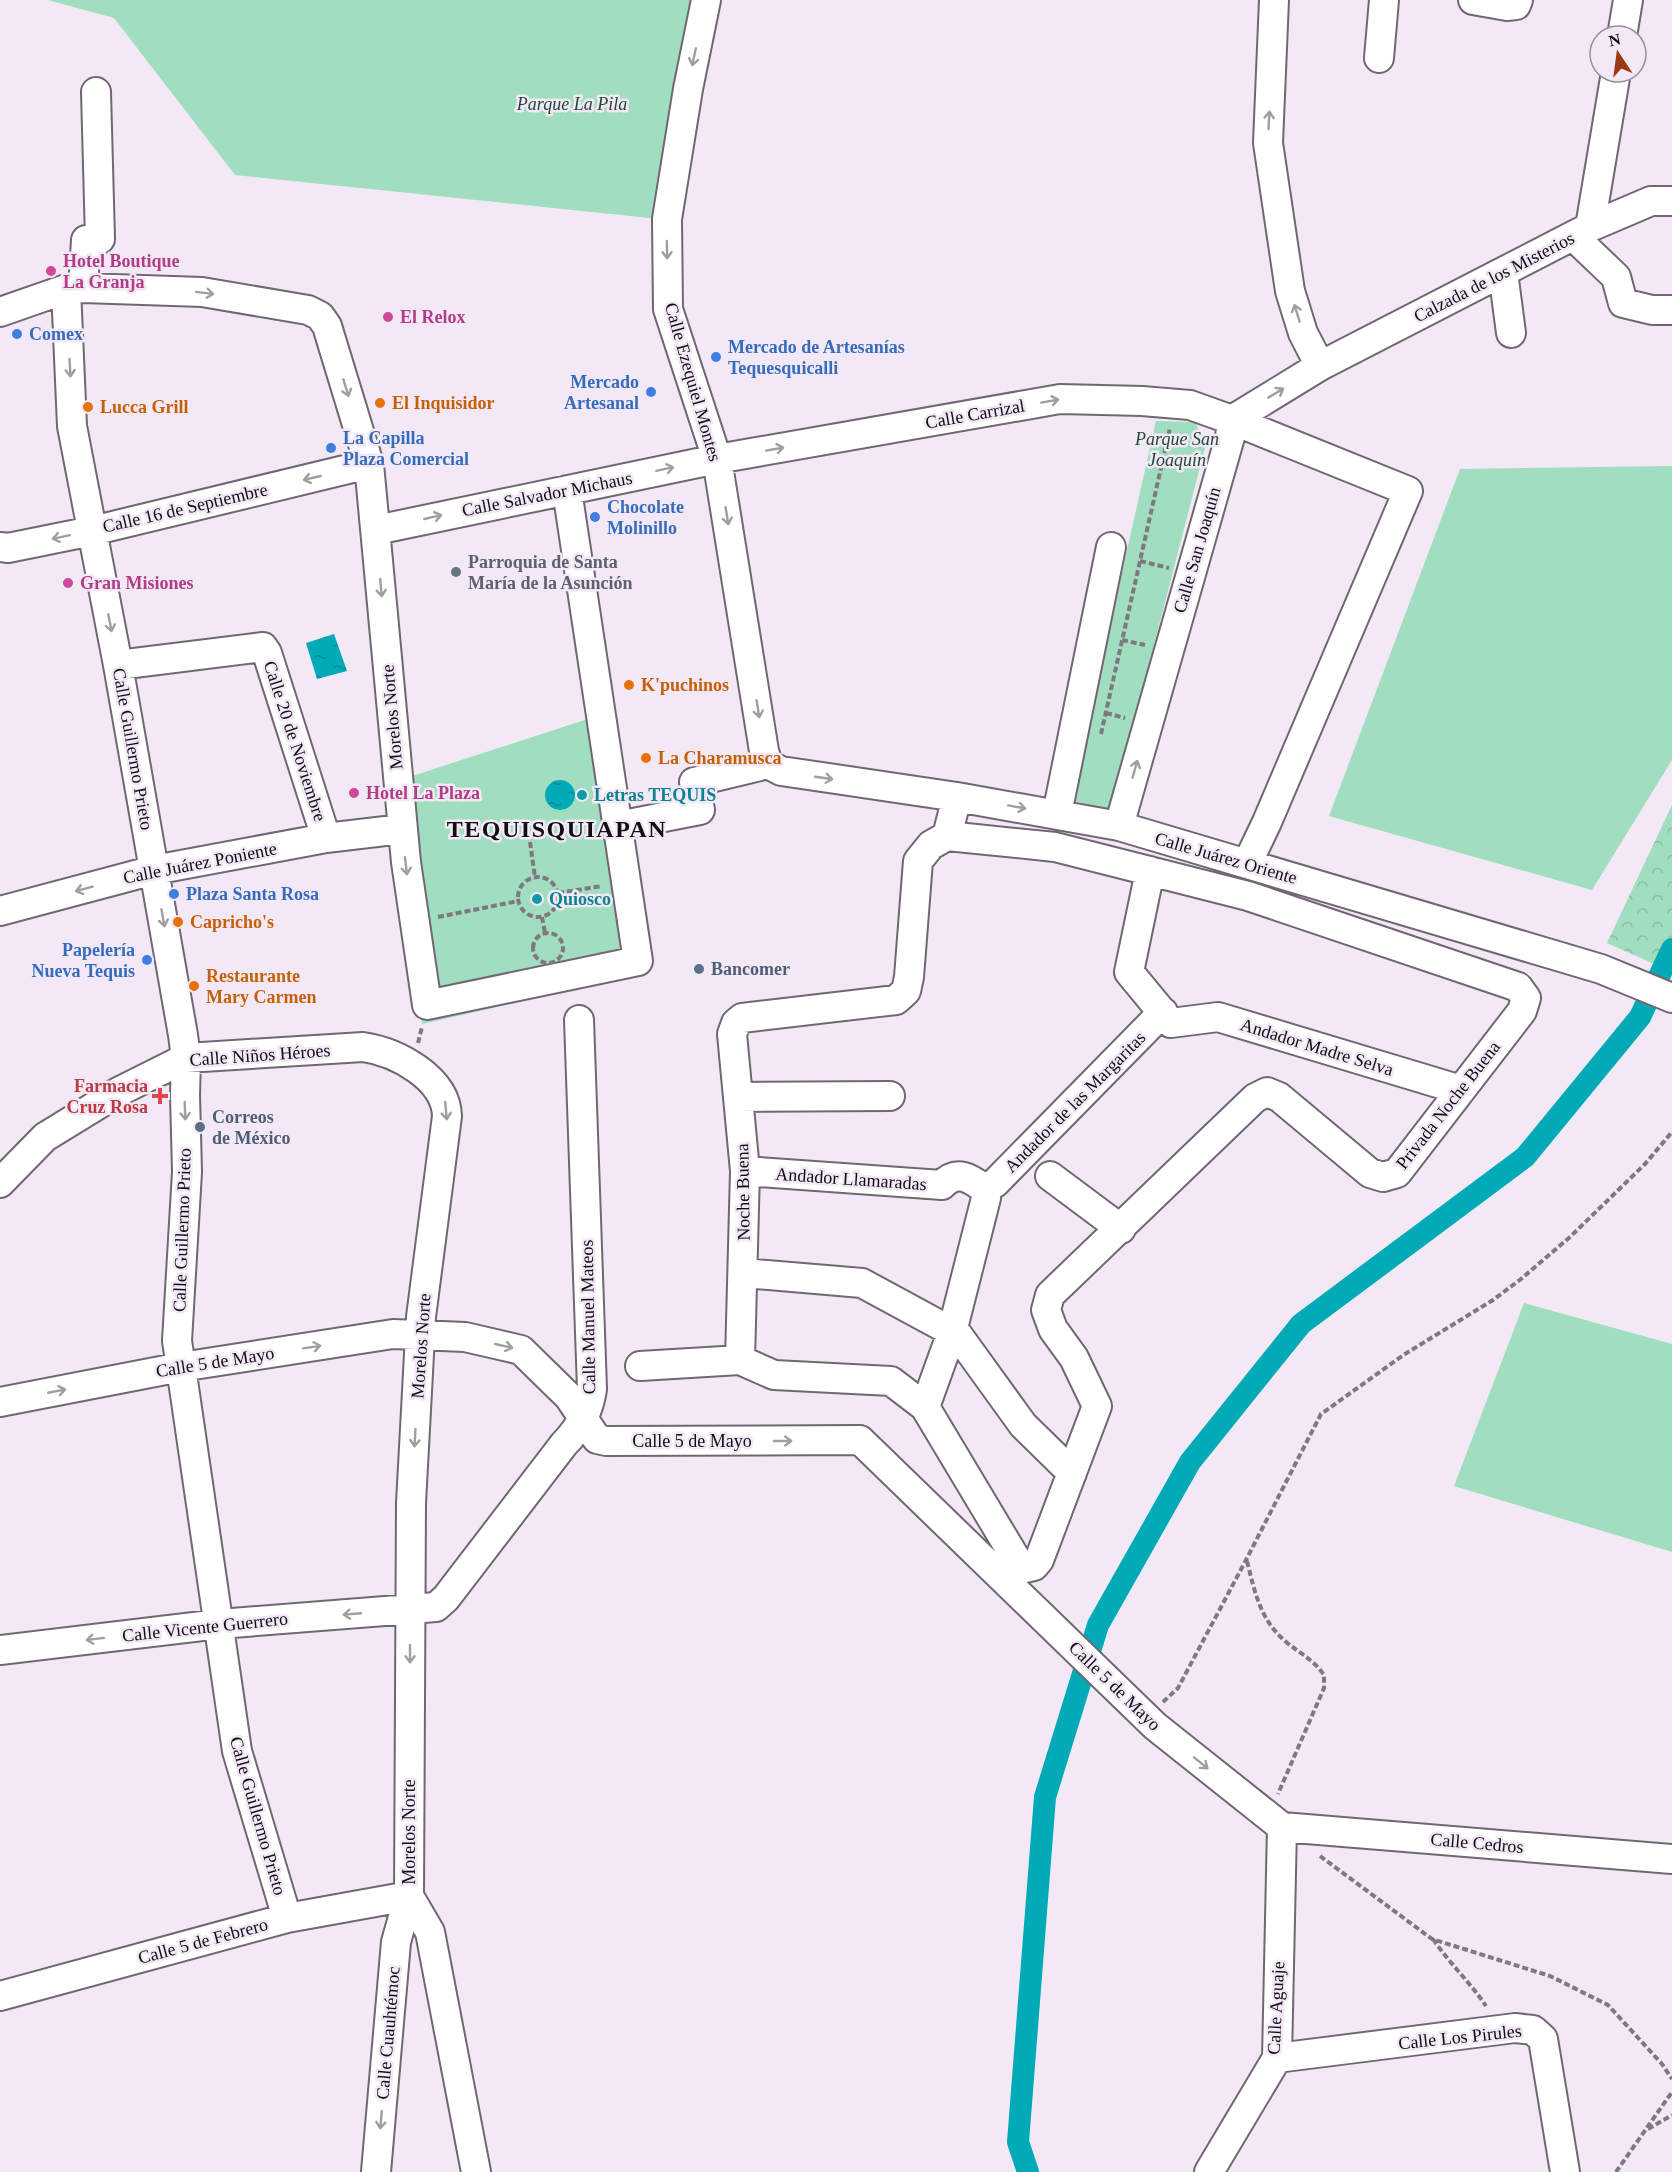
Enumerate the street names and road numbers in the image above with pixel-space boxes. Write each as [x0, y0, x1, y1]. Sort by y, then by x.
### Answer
street label: Calzada de los Misterios [1410, 228, 1578, 326]
street label: Calle Ezequiel Montes [661, 300, 725, 464]
street label: Calle Carrizal [924, 395, 1026, 433]
street label: Calle Salvador Michaus [460, 468, 634, 520]
street label: Calle 16 de Septiembre [101, 479, 269, 537]
street label: Calle San Joaquín [1169, 485, 1225, 615]
street label: Calle 20 de Noviembre [260, 658, 330, 824]
street label: Morelos Norte [377, 664, 407, 770]
street label: Calle Guillermo Prieto [109, 667, 157, 831]
street label: Calle Juárez Oriente [1153, 828, 1299, 888]
street label: Calle Juárez Poniente [122, 838, 278, 888]
street label: Andador Madre Selva [1238, 1014, 1396, 1080]
street label: Andador de las Margaritas [1000, 1027, 1150, 1177]
street label: Privada Noche Buena [1392, 1037, 1504, 1173]
street label: Calle Niños Héroes [189, 1040, 331, 1070]
street label: Noche Buena [732, 1143, 754, 1241]
street label: Calle Guillermo Prieto [169, 1148, 195, 1312]
street label: Andador Llamaradas [775, 1164, 927, 1194]
street label: Calle Manuel Mateos [577, 1239, 599, 1395]
street label: Morelos Norte [407, 1293, 435, 1399]
street label: Calle 5 de Mayo [154, 1343, 276, 1381]
street label: Calle 5 de Mayo [632, 1431, 752, 1451]
street label: Calle Vicente Guerrero [121, 1608, 289, 1646]
street label: Calle 5 de Mayo [1065, 1637, 1165, 1735]
street label: Calle Guillermo Prieto [226, 1734, 290, 1898]
street label: Morelos Norte [399, 1779, 419, 1885]
street label: Calle Cedros [1430, 1829, 1524, 1857]
street label: Calle 5 de Febrero [136, 1914, 270, 1968]
street label: Calle Aguaje [1264, 1961, 1288, 2055]
street label: Calle Cuauhtémoc [372, 1966, 404, 2100]
street label: Calle Los Pirules [1397, 2021, 1523, 2053]

